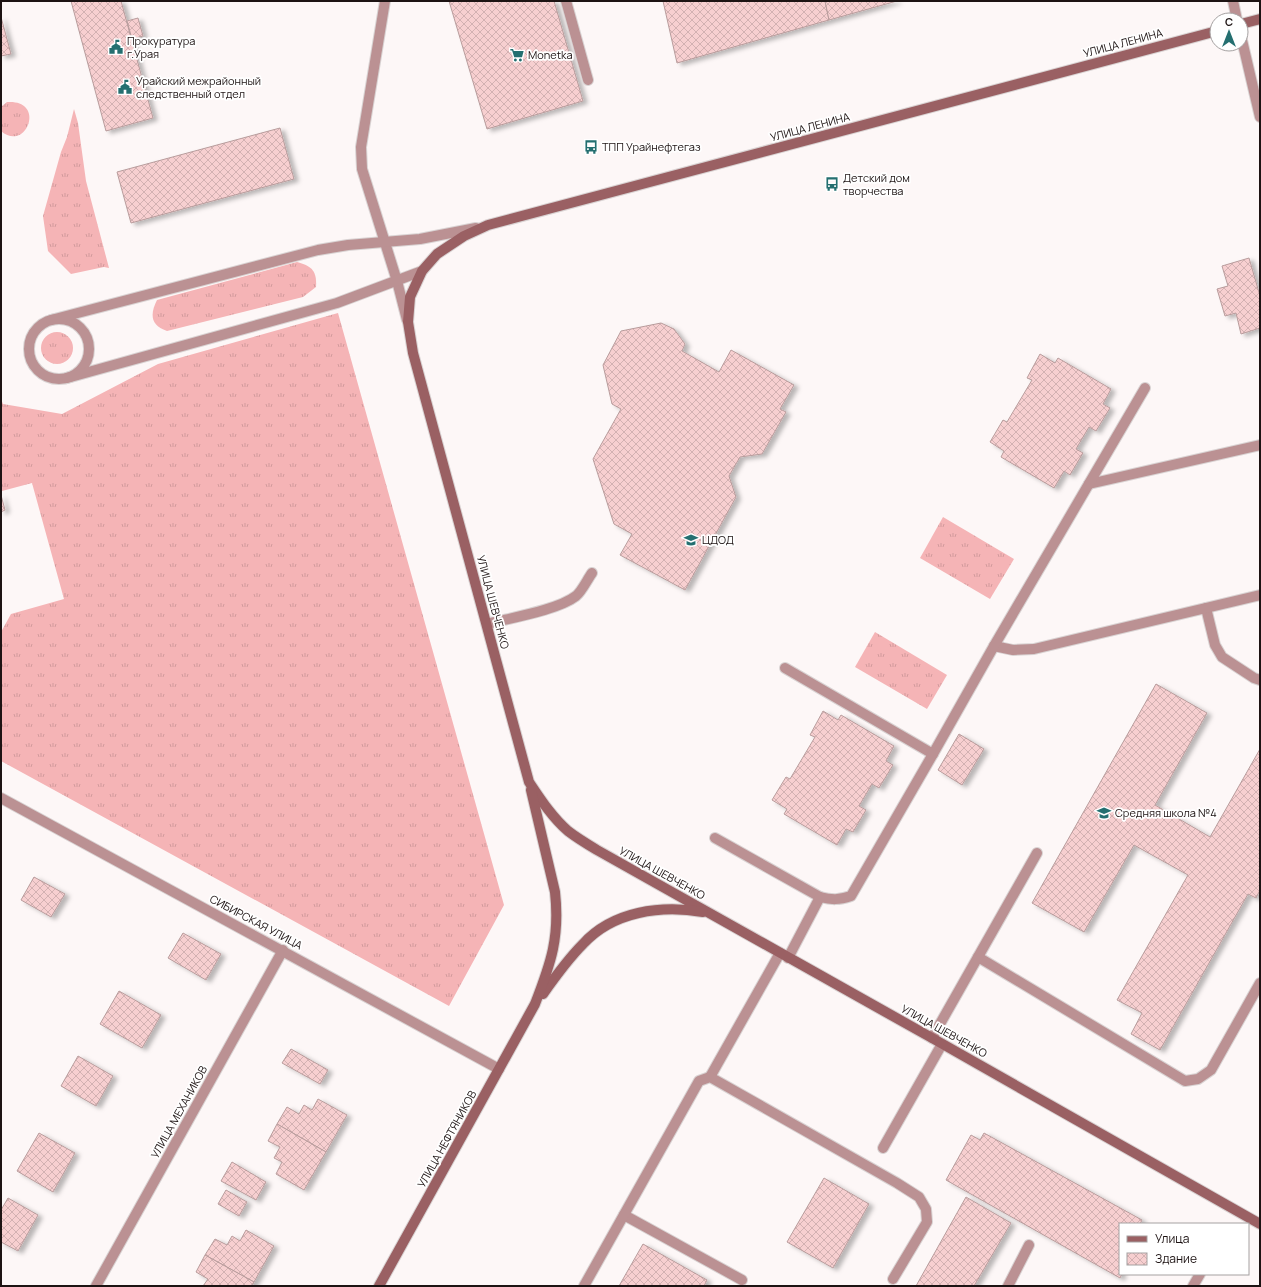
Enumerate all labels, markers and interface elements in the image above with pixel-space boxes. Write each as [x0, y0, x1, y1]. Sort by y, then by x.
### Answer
north arrow [1209, 12, 1249, 52]
text: С [1225, 14, 1233, 29]
street label: УЛИЦА ЛЕНИНА [1081, 25, 1164, 60]
place label: Прокуратура г.Урая [127, 33, 195, 61]
public building icon: Прокуратура г.Урая [108, 39, 124, 55]
supermarket icon: Monetka [509, 47, 525, 63]
place label: Monetka [528, 47, 573, 62]
place label: Урайский межрайонный следственный отдел [136, 73, 261, 101]
public building icon: Урайский межрайонный следственный отдел [117, 79, 133, 95]
street label: УЛИЦА ЛЕНИНА [768, 109, 851, 144]
bus stop icon: ТПП Урайнефтегаз [583, 139, 599, 155]
place label: ТПП Урайнефтегаз [602, 139, 701, 154]
place label: Детский дом творчества [843, 170, 910, 198]
bus stop icon: Детский дом творчества [824, 176, 840, 192]
school or university icon: ЦДОД [683, 532, 699, 548]
place label: ЦДОД [702, 532, 734, 547]
street label: УЛИЦА ШЕВЧЕНКО [474, 553, 513, 650]
school or university icon: Средняя школа №4 [1096, 805, 1112, 821]
place label: Средняя школа №4 [1115, 805, 1217, 820]
street label: УЛИЦА ШЕВЧЕНКО [616, 843, 708, 903]
street label: СИБИРСКАЯ УЛИЦА [207, 891, 305, 952]
street label: УЛИЦА ШЕВЧЕНКО [898, 1001, 990, 1061]
street label: УЛИЦА МЕХАНИКОВ [147, 1063, 210, 1161]
street label: УЛИЦА НЕФТЯНИКОВ [414, 1087, 480, 1190]
legend [1119, 1223, 1249, 1275]
text: Улица [1155, 1230, 1189, 1247]
text: Здание [1155, 1250, 1197, 1267]

